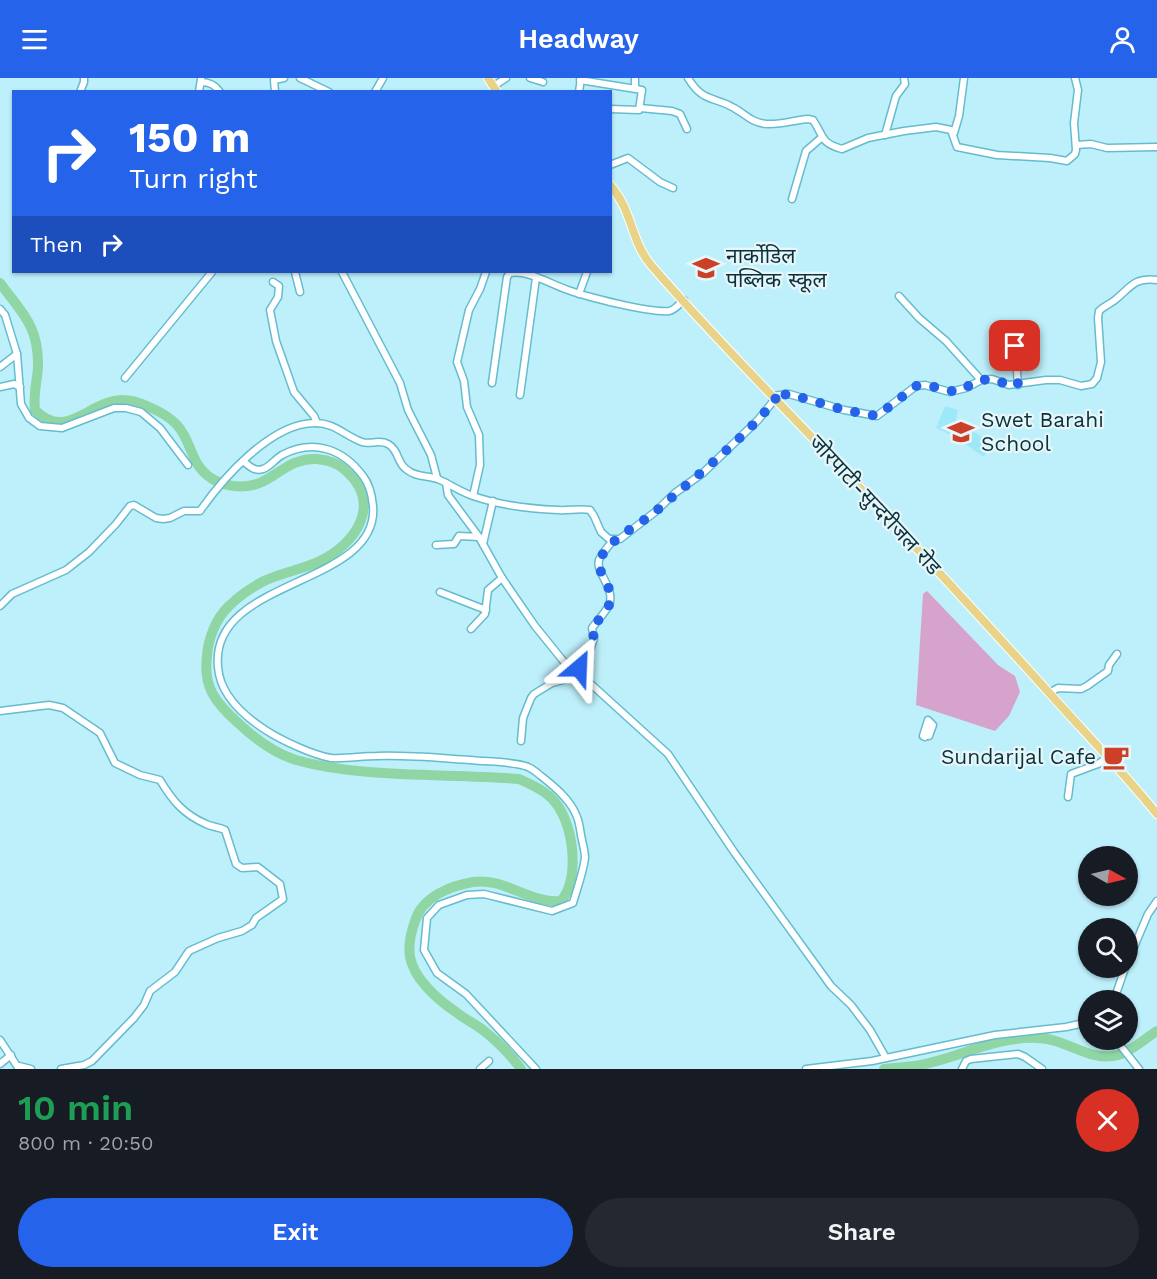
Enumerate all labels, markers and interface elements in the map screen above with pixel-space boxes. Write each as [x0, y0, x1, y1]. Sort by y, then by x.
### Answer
icon: menu [18, 23, 51, 56]
text: Headway [518, 23, 639, 55]
icon: person [1106, 23, 1139, 56]
text: 150 m [129, 113, 250, 162]
icon: right [30, 114, 108, 192]
text: Turn right [129, 163, 258, 195]
icon: right [95, 228, 128, 261]
text: Then [30, 232, 83, 257]
place label: नार्कोडिल पब्लिक स्कूल [726, 243, 827, 293]
school or university icon: नार्कोडिल पब्लिक स्कूल [691, 253, 721, 283]
pin [989, 320, 1040, 371]
icon: arrive [998, 329, 1031, 362]
place label: Swet Barahi School [981, 407, 1104, 456]
school or university icon: Swet Barahi School [946, 417, 976, 447]
street label: जोरपाटी-सुन्दरीजल रोड [803, 430, 947, 581]
position arrow [547, 636, 611, 700]
cafe icon: Sundarijal Cafe [1101, 742, 1131, 772]
place label: Sundarijal Cafe [941, 744, 1096, 769]
north arrow [1078, 846, 1138, 906]
map controls [1078, 846, 1138, 1050]
button: search [1078, 918, 1138, 978]
button: layers [1078, 990, 1138, 1050]
text: 10 min [18, 1087, 133, 1129]
button: close [1076, 1089, 1139, 1152]
text: 800 m · 20:50 [18, 1131, 153, 1155]
button: Exit [18, 1198, 573, 1267]
button: Share [585, 1198, 1139, 1267]

